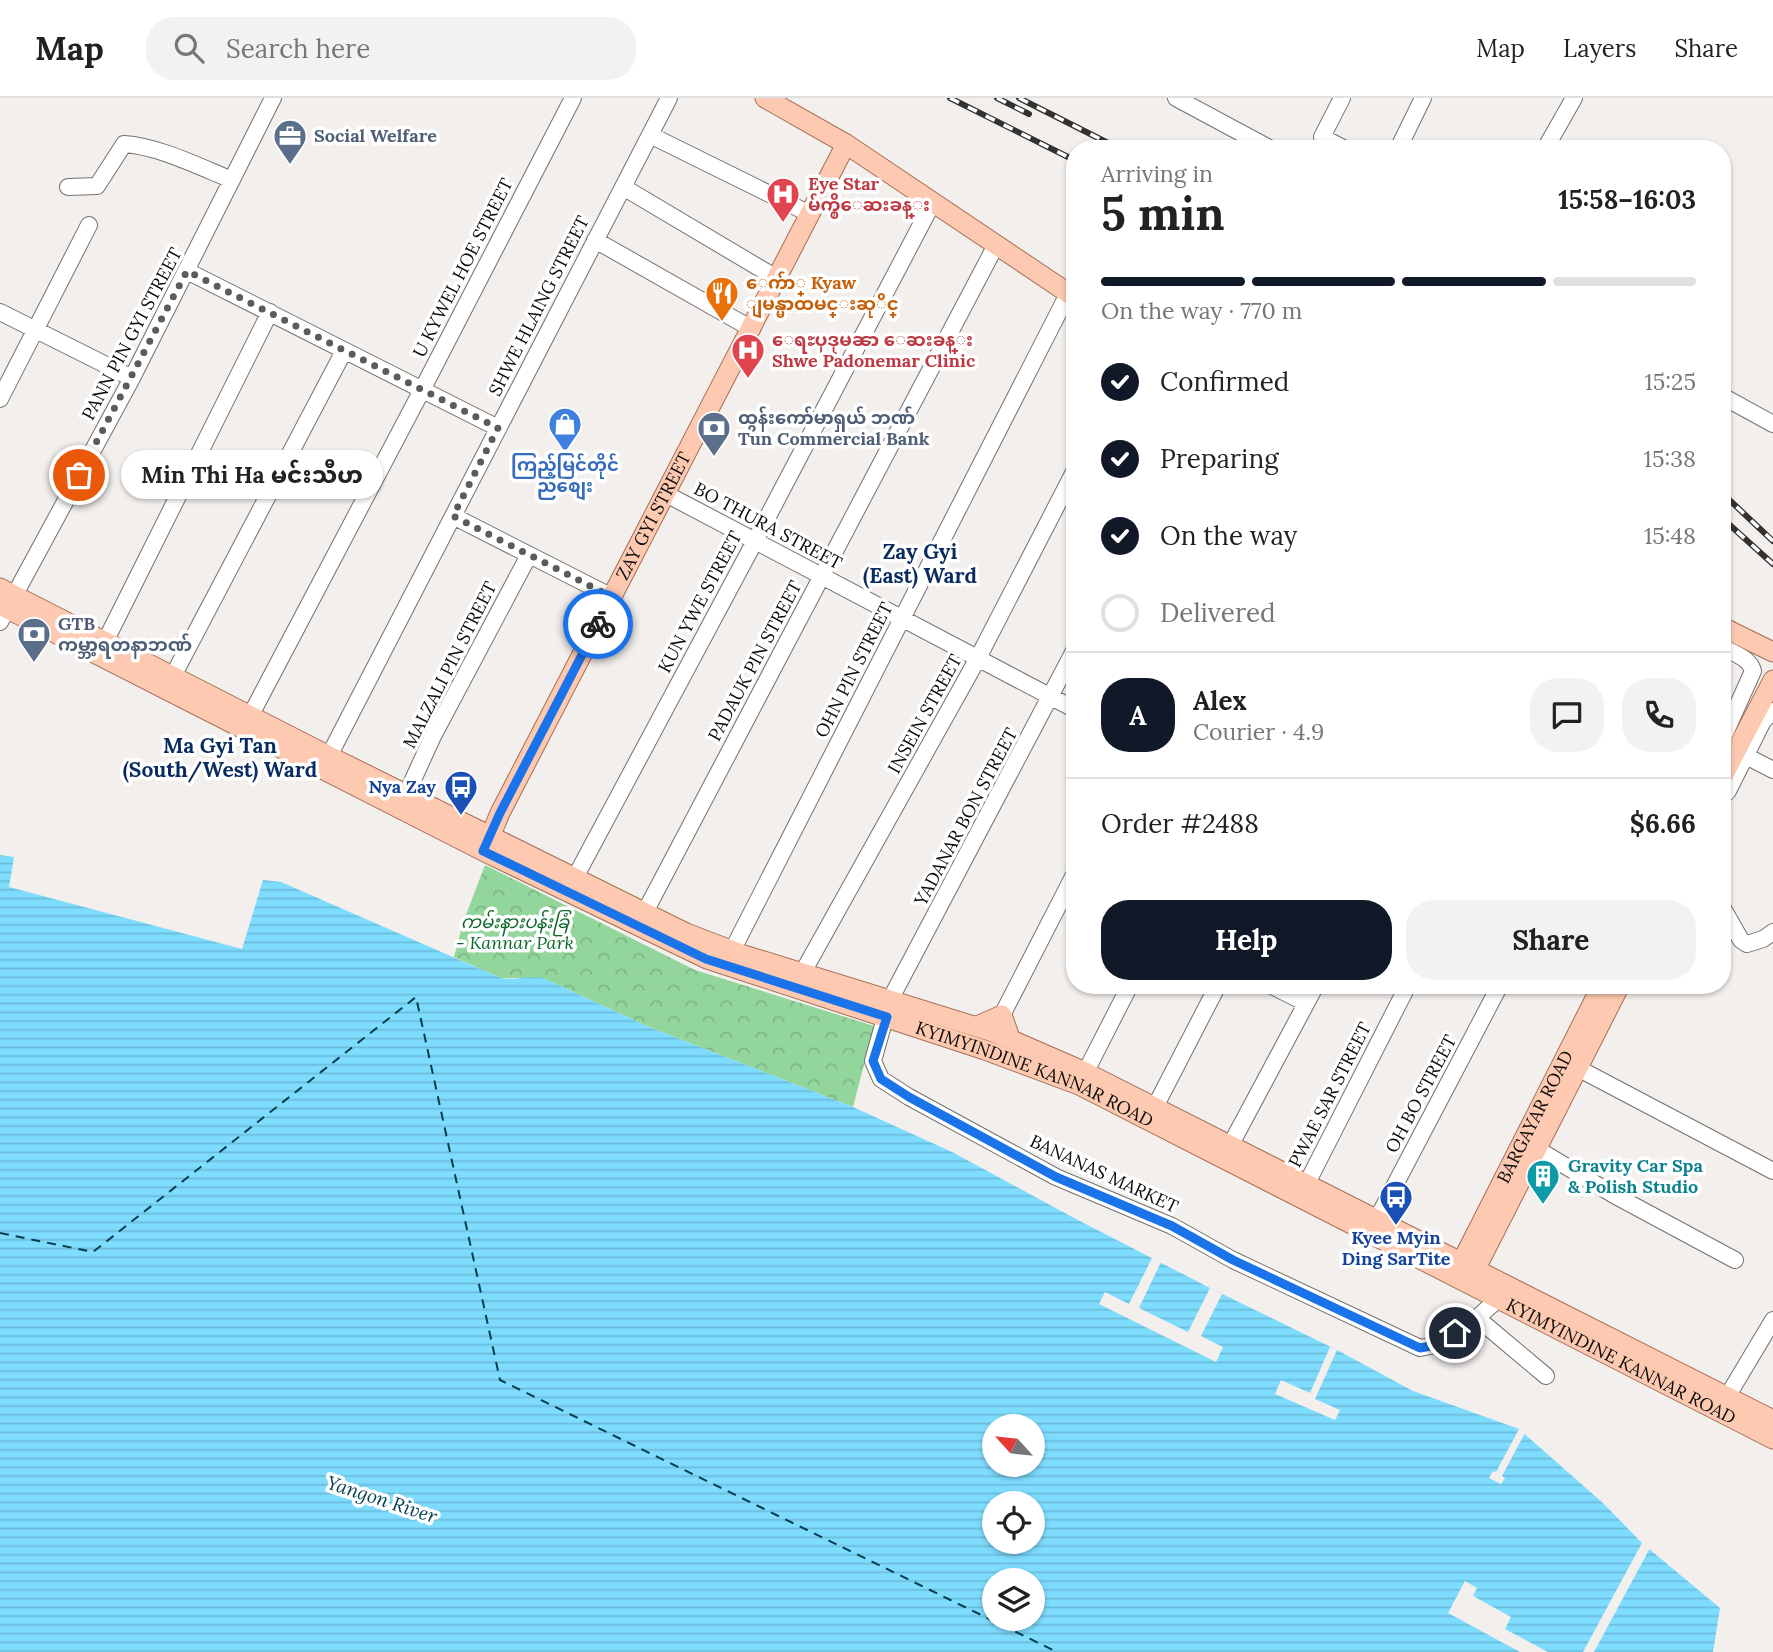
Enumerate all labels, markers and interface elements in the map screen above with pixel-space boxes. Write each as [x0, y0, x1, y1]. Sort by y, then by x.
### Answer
search box [146, 17, 636, 80]
text: Map [35, 27, 104, 69]
icon: search [170, 29, 208, 67]
text: Search here [226, 32, 370, 65]
text: Map [1476, 33, 1525, 64]
text: Layers [1563, 33, 1636, 64]
text: Share [1674, 33, 1738, 64]
office icon: Social Welfare [271, 117, 309, 166]
place label: Social Welfare [314, 124, 437, 147]
text: Arriving in [1101, 159, 1213, 188]
place label: Eye Star မ်က္စိေဆးခန္း [808, 172, 930, 219]
street label: U KYWEL HOE STREET [407, 174, 518, 361]
hospital icon: Eye Star မ်က္စိေဆးခန္း [764, 175, 802, 224]
text: 15:58–16:03 [1558, 183, 1696, 216]
text: 5 min [1101, 184, 1225, 243]
street label: SHWE HLAING STREET [483, 211, 594, 400]
street label: PANN PIN GYI STREET [76, 243, 187, 424]
place label: ေက်ာ္ Kyaw ျမန္မာထမင္းဆုိင္ [746, 271, 899, 319]
restaurant icon: ေက်ာ္ Kyaw ျမန္မာထမင္းဆုိင္ [703, 274, 741, 323]
text: On the way · 770 m [1101, 296, 1302, 325]
place label: ေရႊပုဒုမၼာ ေဆးခန္း Shwe Padonemar Clinic [772, 328, 976, 372]
hospital icon: ေရႊပုဒုမၼာ ေဆးခန္း Shwe Padonemar Clinic [729, 331, 767, 380]
icon: check [1101, 363, 1139, 401]
text: Confirmed [1160, 365, 1289, 398]
text: 15:25 [1644, 367, 1696, 396]
shop icon: ကြည့်မြင်တိုင် ညစျေး [546, 405, 584, 454]
place label: ထွန်းကော်မာရှယ် ဘဏ် Tun Commercial Bank [738, 406, 930, 450]
bank icon: ထွန်းကော်မာရှယ် ဘဏ် Tun Commercial Bank [695, 409, 733, 458]
icon: check [1101, 440, 1139, 478]
text: Preparing [1160, 442, 1279, 475]
text: 15:38 [1644, 444, 1696, 473]
pin [49, 445, 109, 505]
street label: ZAY GYI STREET [611, 448, 696, 584]
callout: Min Thi Ha မင်းသီဟ [121, 450, 384, 500]
place label: ကြည့်မြင်တိုင် ညစျေး [511, 453, 619, 501]
icon: bag [60, 456, 98, 494]
text: Min Thi Ha မင်းသီဟ [141, 460, 363, 489]
street label: BO THURA STREET [690, 477, 847, 575]
icon: check [1101, 517, 1139, 555]
text: On the way [1160, 519, 1297, 552]
text: 15:48 [1644, 521, 1696, 550]
street label: KUN YWE STREET [653, 527, 747, 677]
district label: Zay Gyi (East) Ward [863, 538, 977, 589]
street label: PADAUK PIN STREET [703, 576, 807, 745]
street label: MALZALI PIN STREET [398, 577, 502, 752]
courier [563, 589, 633, 659]
text: Delivered [1160, 596, 1276, 629]
street label: OHN PIN STREET [810, 598, 898, 741]
icon: bike [579, 605, 617, 643]
place label: GTB ကမ္ဘာ့ရတနာဘဏ် [58, 612, 192, 659]
bank icon: GTB ကမ္ဘာ့ရတနာဘဏ် [15, 615, 53, 664]
street label: INSEIN STREET [882, 650, 967, 777]
button: chat [1530, 678, 1604, 752]
button: phone [1622, 678, 1696, 752]
text: Alex [1193, 684, 1247, 717]
text: A [1129, 699, 1147, 732]
text: Courier · 4.9 [1193, 717, 1324, 746]
street label: YADANAR BON STREET [908, 723, 1022, 911]
district label: Ma Gyi Tan (South/West) Ward [123, 732, 317, 783]
bus stop icon: Nya Zay [442, 768, 480, 817]
place label: Nya Zay [369, 775, 436, 798]
text: Order #2488 [1101, 807, 1259, 840]
text: $6.66 [1630, 807, 1696, 840]
button: Help [1101, 900, 1392, 980]
button: Share [1406, 900, 1696, 980]
park label: ကမ်းနားပန်းခြံ - Kannar Park [456, 909, 574, 954]
street label: KYIMYINDINE KANNAR ROAD [913, 1016, 1157, 1132]
street label: PWAE SAR STREET [1283, 1018, 1376, 1171]
street label: OH BO STREET [1380, 1031, 1461, 1157]
street label: BARGAYAR ROAD [1491, 1046, 1578, 1187]
street label: BANANAS MARKET [1026, 1129, 1182, 1218]
place label: Gravity Car Spa & Polish Studio [1568, 1154, 1703, 1198]
building icon: Gravity Car Spa & Polish Studio [1524, 1157, 1562, 1206]
bus stop icon: Kyee Myin Ding SarTite [1377, 1178, 1415, 1227]
place label: Kyee Myin Ding SarTite [1341, 1226, 1451, 1270]
street label: KYIMYINDINE KANNAR ROAD [1503, 1293, 1740, 1429]
pin [1425, 1303, 1485, 1363]
icon: home [1436, 1314, 1474, 1352]
north arrow [982, 1414, 1045, 1477]
map controls [982, 1414, 1045, 1631]
water label: Yangon River [324, 1470, 441, 1528]
button: locate [982, 1491, 1045, 1554]
button: layers [982, 1568, 1045, 1631]

